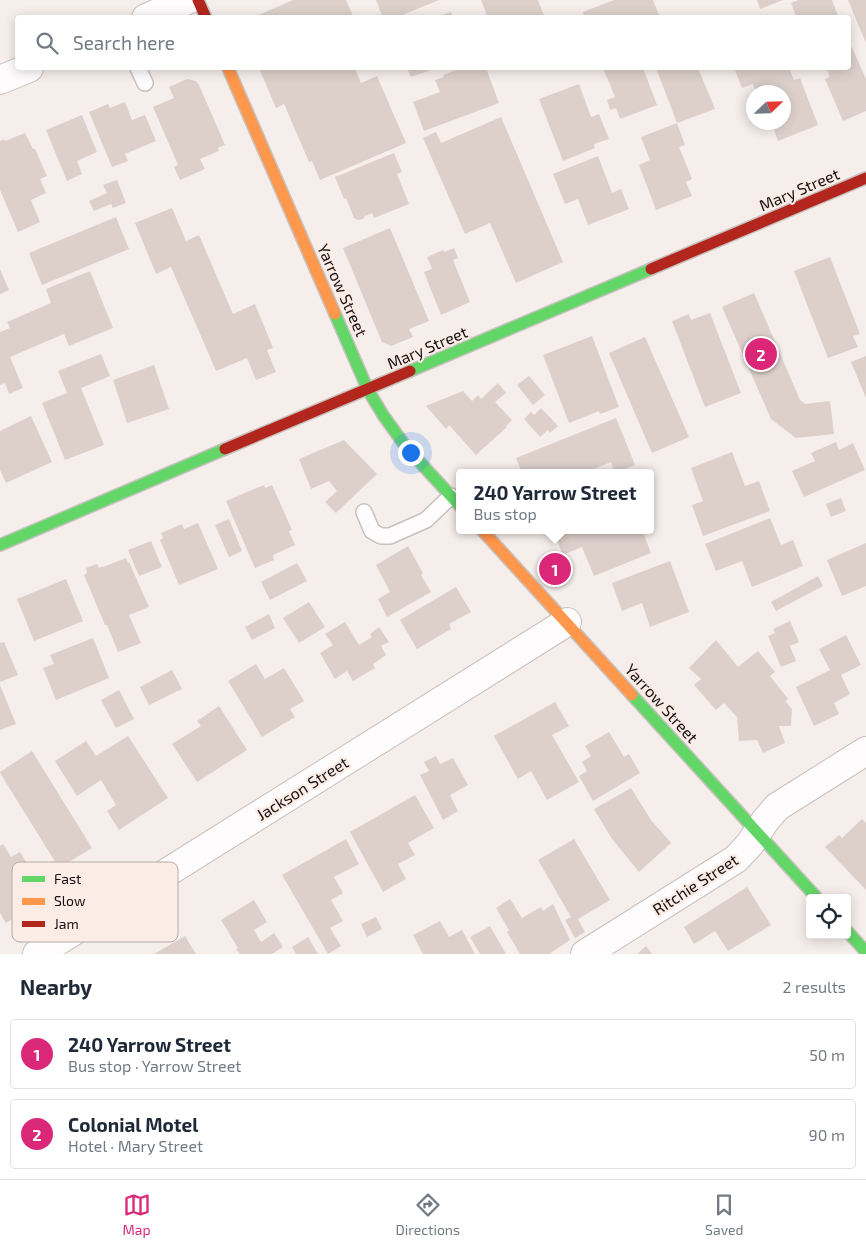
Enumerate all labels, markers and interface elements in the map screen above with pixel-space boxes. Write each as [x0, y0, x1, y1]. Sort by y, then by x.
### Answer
search box [15, 15, 851, 70]
icon: search [33, 29, 61, 57]
text: Search here [73, 31, 175, 54]
north arrow [746, 85, 791, 130]
street label: Mary Street [756, 164, 842, 214]
street label: Yarrow Street [314, 241, 372, 339]
street label: Mary Street [384, 322, 470, 372]
pin: 2 [745, 335, 777, 373]
your location [398, 440, 424, 466]
popup [456, 469, 654, 534]
text: 240 Yarrow Street [473, 481, 637, 504]
text: Bus stop [473, 504, 537, 523]
pin: 1 [539, 550, 571, 588]
street label: Yarrow Street [622, 660, 702, 746]
street label: Jackson Street [253, 752, 351, 824]
street label: Ritchie Street [649, 849, 741, 919]
legend [12, 862, 178, 942]
text: Fast [54, 870, 81, 887]
text: Slow [54, 892, 86, 909]
map controls [806, 894, 851, 939]
button: locate [806, 894, 851, 939]
text: Jam [54, 915, 79, 932]
text: Nearby [20, 974, 92, 999]
text: 2 results [783, 977, 846, 996]
text: 240 Yarrow Street [68, 1033, 231, 1056]
text: 1 [34, 1045, 40, 1064]
text: 50 m [809, 1045, 845, 1064]
text: Bus stop · Yarrow Street [68, 1056, 241, 1075]
text: Colonial Motel [68, 1113, 199, 1136]
text: 2 [32, 1125, 42, 1144]
text: 90 m [809, 1125, 845, 1144]
text: Hotel · Mary Street [68, 1136, 203, 1155]
tab: Map [122, 1191, 151, 1238]
tab: Directions [396, 1191, 460, 1238]
tab: Saved [705, 1191, 744, 1238]

